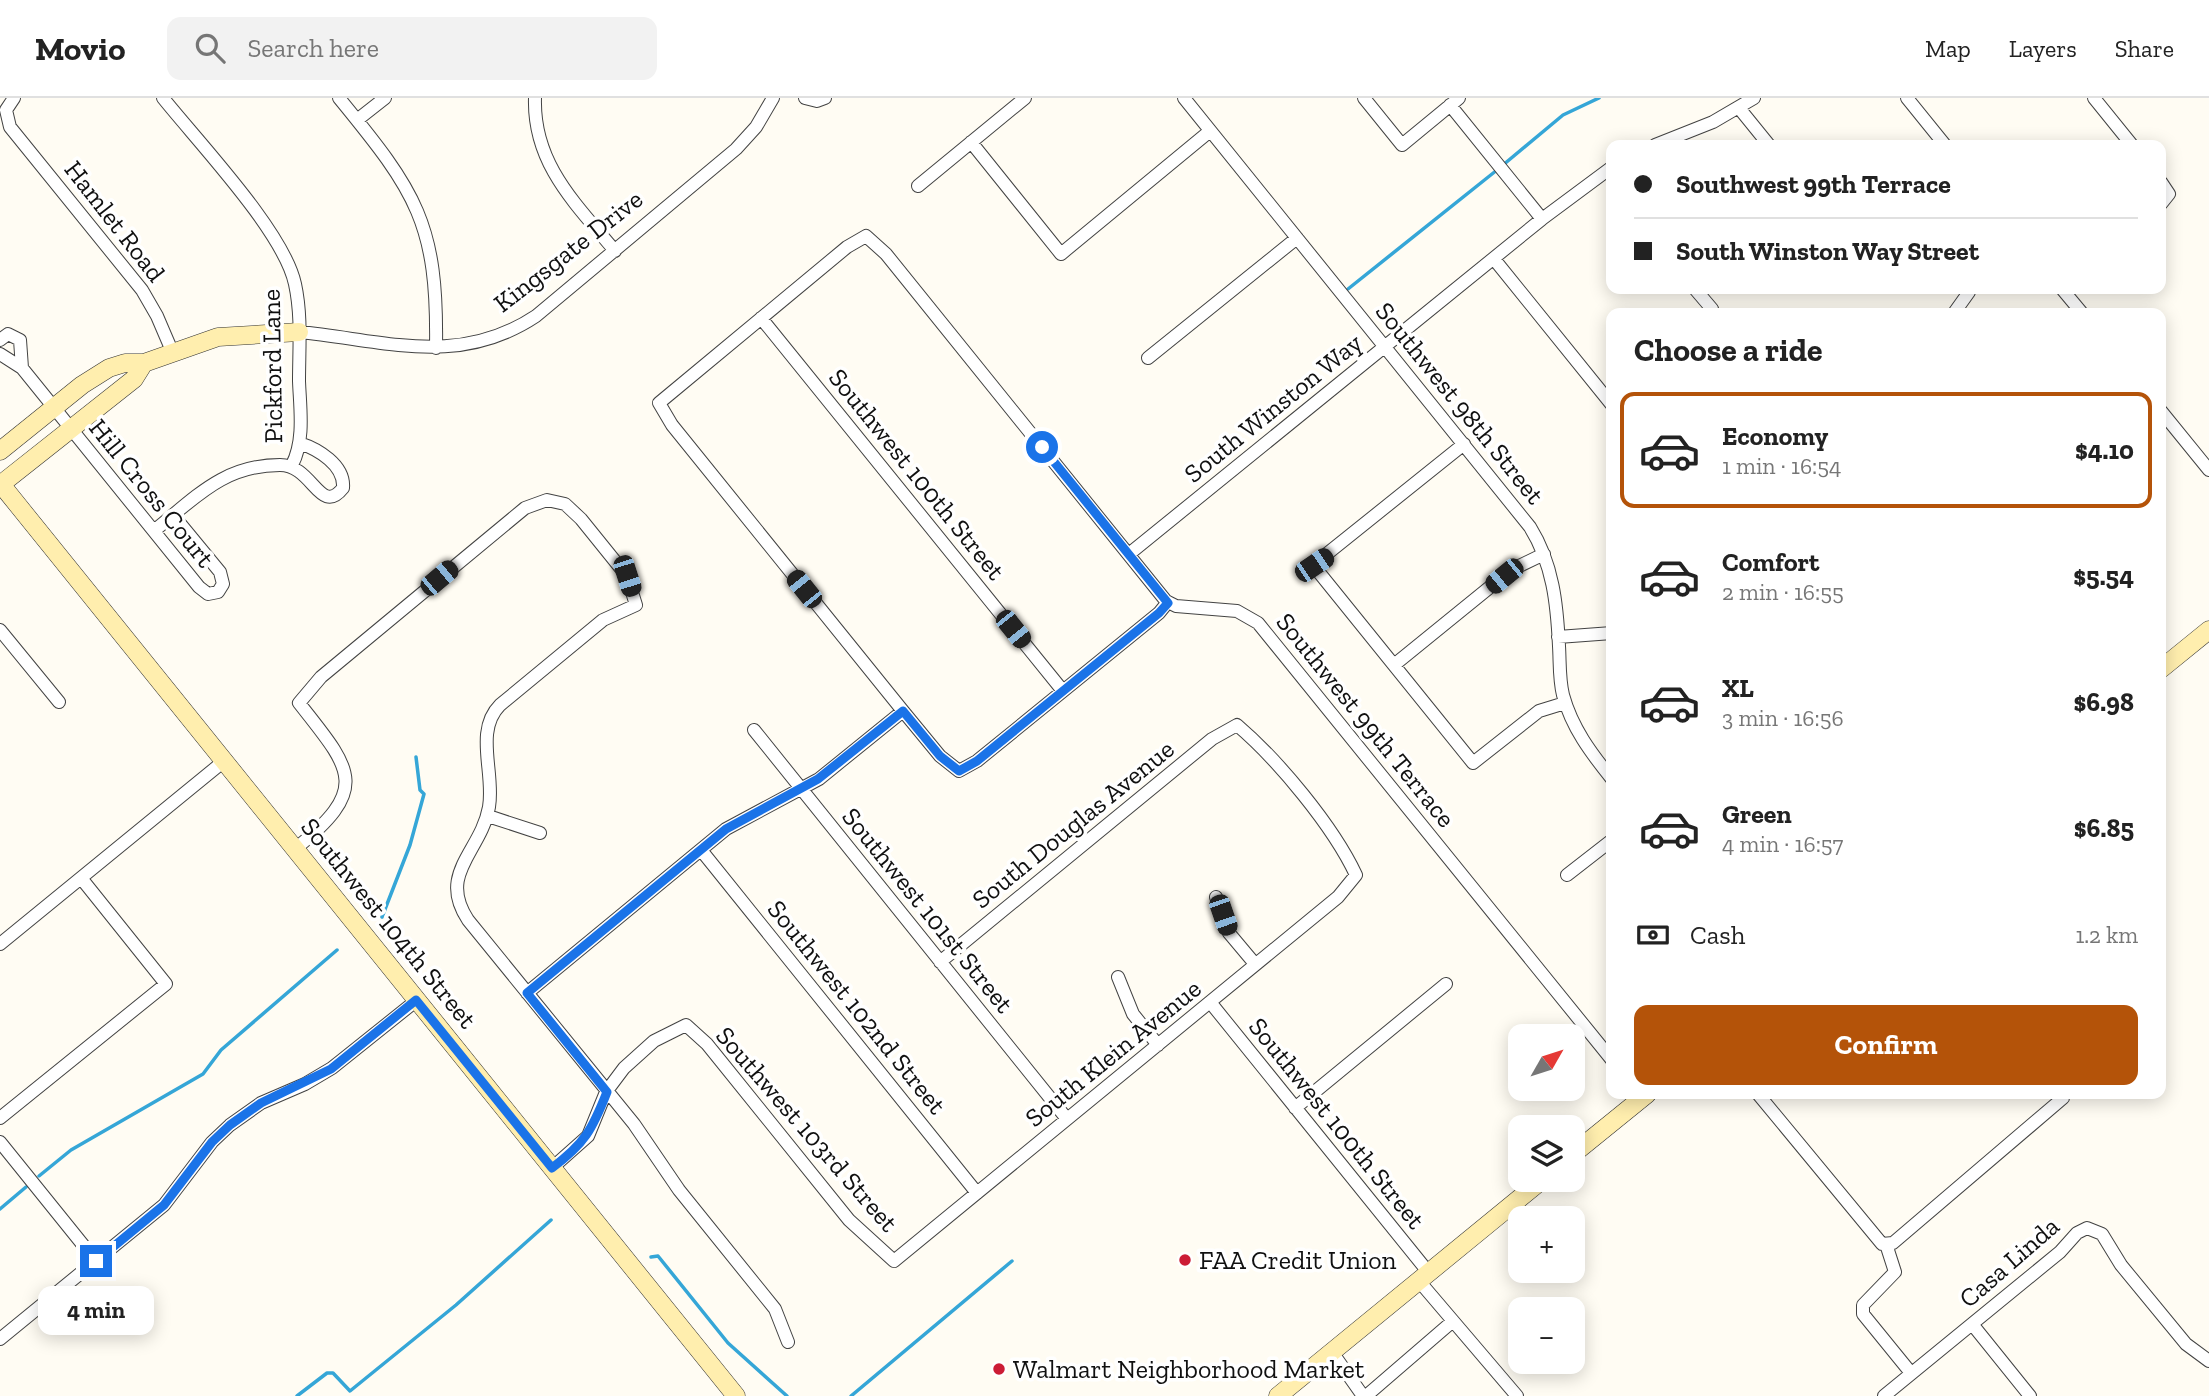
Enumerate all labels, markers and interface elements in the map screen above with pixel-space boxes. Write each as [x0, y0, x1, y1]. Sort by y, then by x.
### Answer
search box [167, 17, 657, 80]
text: Movio [35, 29, 125, 68]
icon: search [191, 29, 229, 67]
text: Search here [247, 32, 379, 64]
text: Map [1925, 34, 1971, 63]
text: Layers [2009, 34, 2077, 63]
text: Share [2115, 34, 2174, 63]
street label: Hamlet Road [58, 154, 172, 288]
text: Southwest 99th Terrace [1676, 168, 1951, 200]
street label: Kingsgate Drive [487, 183, 649, 319]
text: South Winston Way Street [1676, 235, 1979, 267]
street label: Pickford Lane [255, 289, 289, 443]
street label: Southwest 98th Street [1369, 296, 1551, 511]
street label: South Winston Way [1178, 326, 1369, 490]
text: Choose a ride [1634, 331, 1822, 369]
street label: Southwest 100th Street [822, 362, 1012, 586]
street label: Hill Cross Court [82, 412, 222, 574]
icon: car [1638, 419, 1701, 482]
text: Economy [1722, 420, 1828, 452]
route start [1026, 431, 1058, 463]
text: $4.10 [2075, 434, 2134, 466]
text: 1 min · 16:54 [1722, 452, 1841, 480]
car [1291, 545, 1338, 585]
icon: car [1638, 545, 1701, 608]
text: Comfort [1722, 546, 1819, 578]
car [611, 553, 644, 599]
car [1482, 555, 1527, 597]
car [417, 556, 462, 600]
text: $5.54 [2073, 560, 2134, 592]
car [783, 566, 826, 612]
text: 2 min · 16:55 [1722, 578, 1844, 606]
car [992, 606, 1035, 652]
street label: Southwest 99th Terrace [1270, 606, 1462, 834]
icon: car [1638, 671, 1701, 734]
text: XL [1722, 672, 1754, 704]
text: $6.98 [2073, 686, 2134, 718]
text: 3 min · 16:56 [1722, 704, 1844, 732]
street label: South Douglas Avenue [966, 733, 1180, 915]
icon: car [1638, 797, 1701, 860]
text: Green [1722, 798, 1792, 830]
street label: Southwest 101st Street [835, 801, 1021, 1019]
street label: Southwest 104th Street [294, 811, 484, 1035]
text: $6.85 [2074, 812, 2134, 844]
text: 4 min · 16:57 [1722, 830, 1843, 858]
car [1207, 892, 1240, 938]
street label: Southwest 102nd Street [761, 893, 953, 1121]
icon: cash [1634, 916, 1672, 954]
text: Cash [1690, 919, 1745, 951]
text: 1.2 km [2075, 921, 2138, 949]
street label: South Klein Avenue [1019, 972, 1207, 1134]
button: Confirm [1634, 1005, 2138, 1085]
street label: Southwest 100th Street [1242, 1011, 1432, 1235]
street label: Southwest 103rd Street [709, 1020, 905, 1238]
north arrow [1508, 1024, 1586, 1101]
map controls [1508, 1024, 1585, 1374]
button: layers [1508, 1115, 1585, 1192]
button: + [1508, 1206, 1585, 1283]
street label: Casa Linda [1952, 1209, 2066, 1314]
place label: FAA Credit Union [1199, 1244, 1397, 1276]
route end [80, 1245, 112, 1277]
marker: FAA Credit Union [1177, 1252, 1193, 1268]
callout: 4 min [38, 1286, 154, 1334]
text: 4 min [67, 1296, 125, 1324]
button: − [1508, 1297, 1585, 1374]
place label: Walmart Neighborhood Market [1013, 1353, 1365, 1385]
marker: Walmart Neighborhood Market [991, 1361, 1007, 1377]

